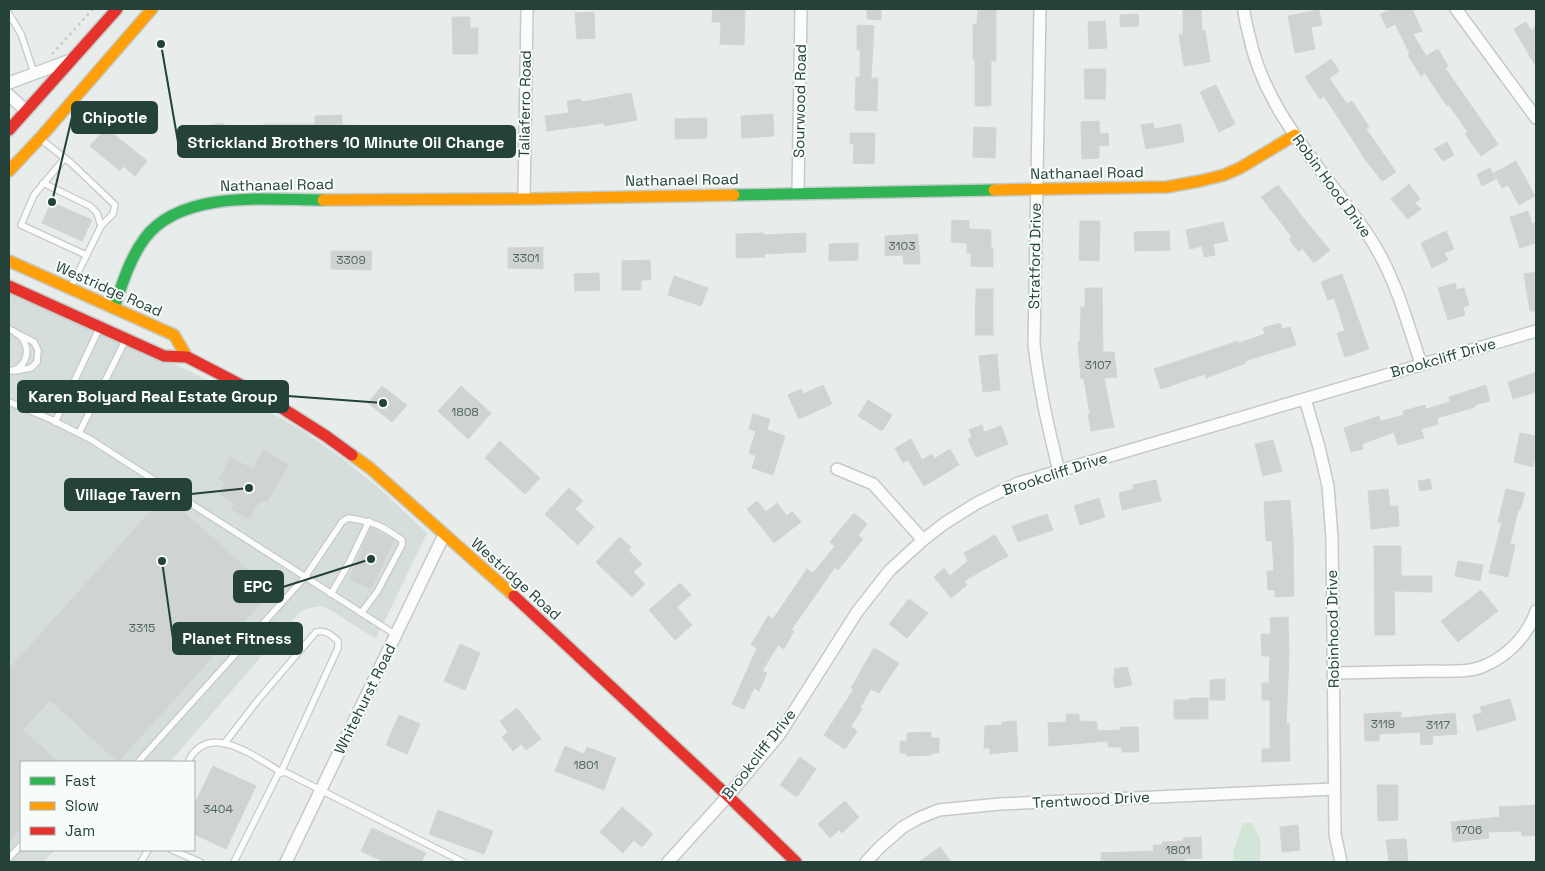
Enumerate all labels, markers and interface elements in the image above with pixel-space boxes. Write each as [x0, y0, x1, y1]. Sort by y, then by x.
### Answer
street label: Sourwood Road [789, 44, 810, 158]
street label: Taliaferro Road [514, 50, 535, 158]
callout: Chipotle [72, 102, 157, 133]
text: Chipotle [83, 107, 147, 128]
callout: Strickland Brothers 10 Minute Oil Change [178, 126, 515, 157]
street label: Robin Hood Drive [1289, 130, 1376, 241]
text: Strickland Brothers 10 Minute Oil Change [188, 132, 504, 153]
street label: Nathanael Road [1030, 162, 1144, 183]
street label: Nathanael Road [625, 169, 739, 190]
street label: Nathanael Road [220, 174, 334, 195]
street label: Stratford Drive [1024, 202, 1045, 309]
house number: 3103 [888, 238, 916, 254]
house number: 3301 [512, 250, 540, 266]
house number: 3309 [336, 252, 366, 268]
street label: Westridge Road [53, 257, 165, 321]
street label: Brookcliff Drive [1388, 333, 1498, 382]
house number: 3107 [1085, 357, 1111, 373]
callout: Karen Bolyard Real Estate Group [18, 381, 288, 412]
text: Karen Bolyard Real Estate Group [28, 386, 278, 407]
house number: 1808 [451, 404, 479, 420]
street label: Brookcliff Drive [1000, 448, 1110, 499]
callout: Village Tavern [65, 479, 191, 510]
text: Village Tavern [75, 484, 181, 505]
street label: Westridge Road [467, 533, 565, 624]
street label: Robinhood Drive [1322, 570, 1343, 688]
callout: EPC [234, 571, 283, 602]
text: EPC [244, 576, 272, 597]
house number: 3315 [129, 620, 155, 636]
callout: Planet Fitness [173, 623, 302, 654]
text: Planet Fitness [182, 628, 292, 649]
street label: Whitehurst Road [330, 640, 400, 757]
street label: Brookcliff Drive [718, 705, 800, 803]
house number: 3119 [1371, 716, 1395, 732]
house number: 3117 [1426, 717, 1450, 733]
house number: 1801 [573, 757, 599, 773]
legend [20, 761, 195, 851]
text: Fast [65, 771, 96, 790]
street label: Trentwood Drive [1032, 787, 1150, 812]
text: Slow [65, 796, 99, 815]
house number: 3404 [203, 801, 233, 817]
text: Jam [65, 821, 95, 840]
house number: 1706 [1456, 822, 1482, 838]
house number: 1801 [1165, 842, 1191, 858]

